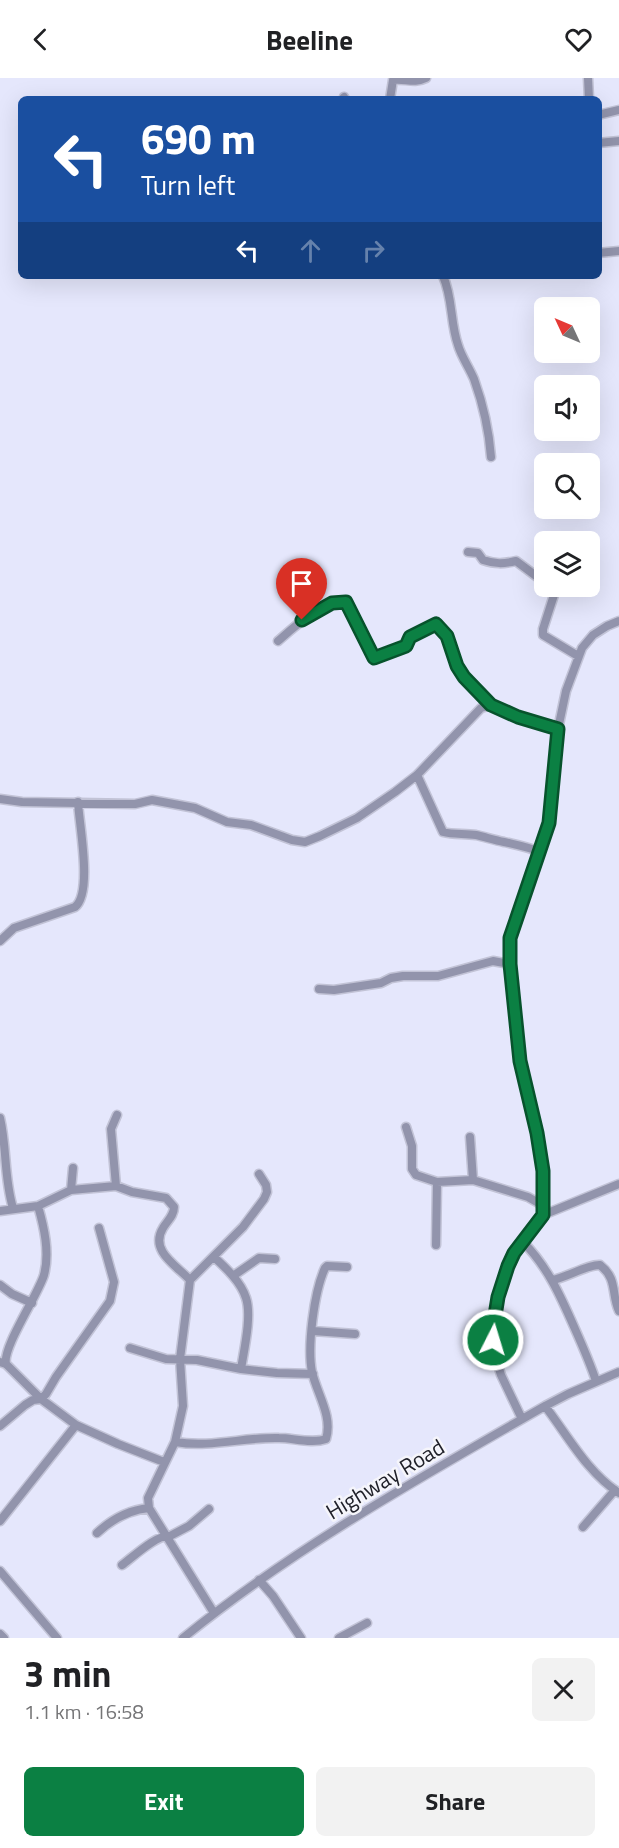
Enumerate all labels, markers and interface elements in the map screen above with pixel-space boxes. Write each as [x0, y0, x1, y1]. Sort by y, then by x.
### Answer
text: Beeline [266, 19, 353, 60]
icon: back [24, 23, 57, 56]
icon: heart [562, 23, 595, 56]
text: 690 m [141, 106, 256, 170]
icon: left [42, 120, 120, 198]
text: Turn left [141, 164, 235, 205]
icon: left [231, 234, 264, 267]
icon: ahead [294, 234, 327, 267]
icon: right [357, 234, 390, 267]
north arrow [534, 297, 600, 363]
map controls [534, 297, 600, 597]
button: sound [534, 375, 600, 441]
button: search [534, 453, 600, 519]
button: layers [534, 531, 600, 597]
pin [276, 558, 327, 620]
icon: arrive [285, 567, 318, 600]
position arrow [461, 1308, 525, 1372]
street label: Highway Road [319, 1430, 451, 1528]
text: 3 min [24, 1646, 111, 1701]
button: close [532, 1658, 595, 1721]
text: 1.1 km · 16:58 [24, 1696, 144, 1727]
button: Exit [24, 1767, 304, 1836]
button: Share [316, 1767, 595, 1836]

